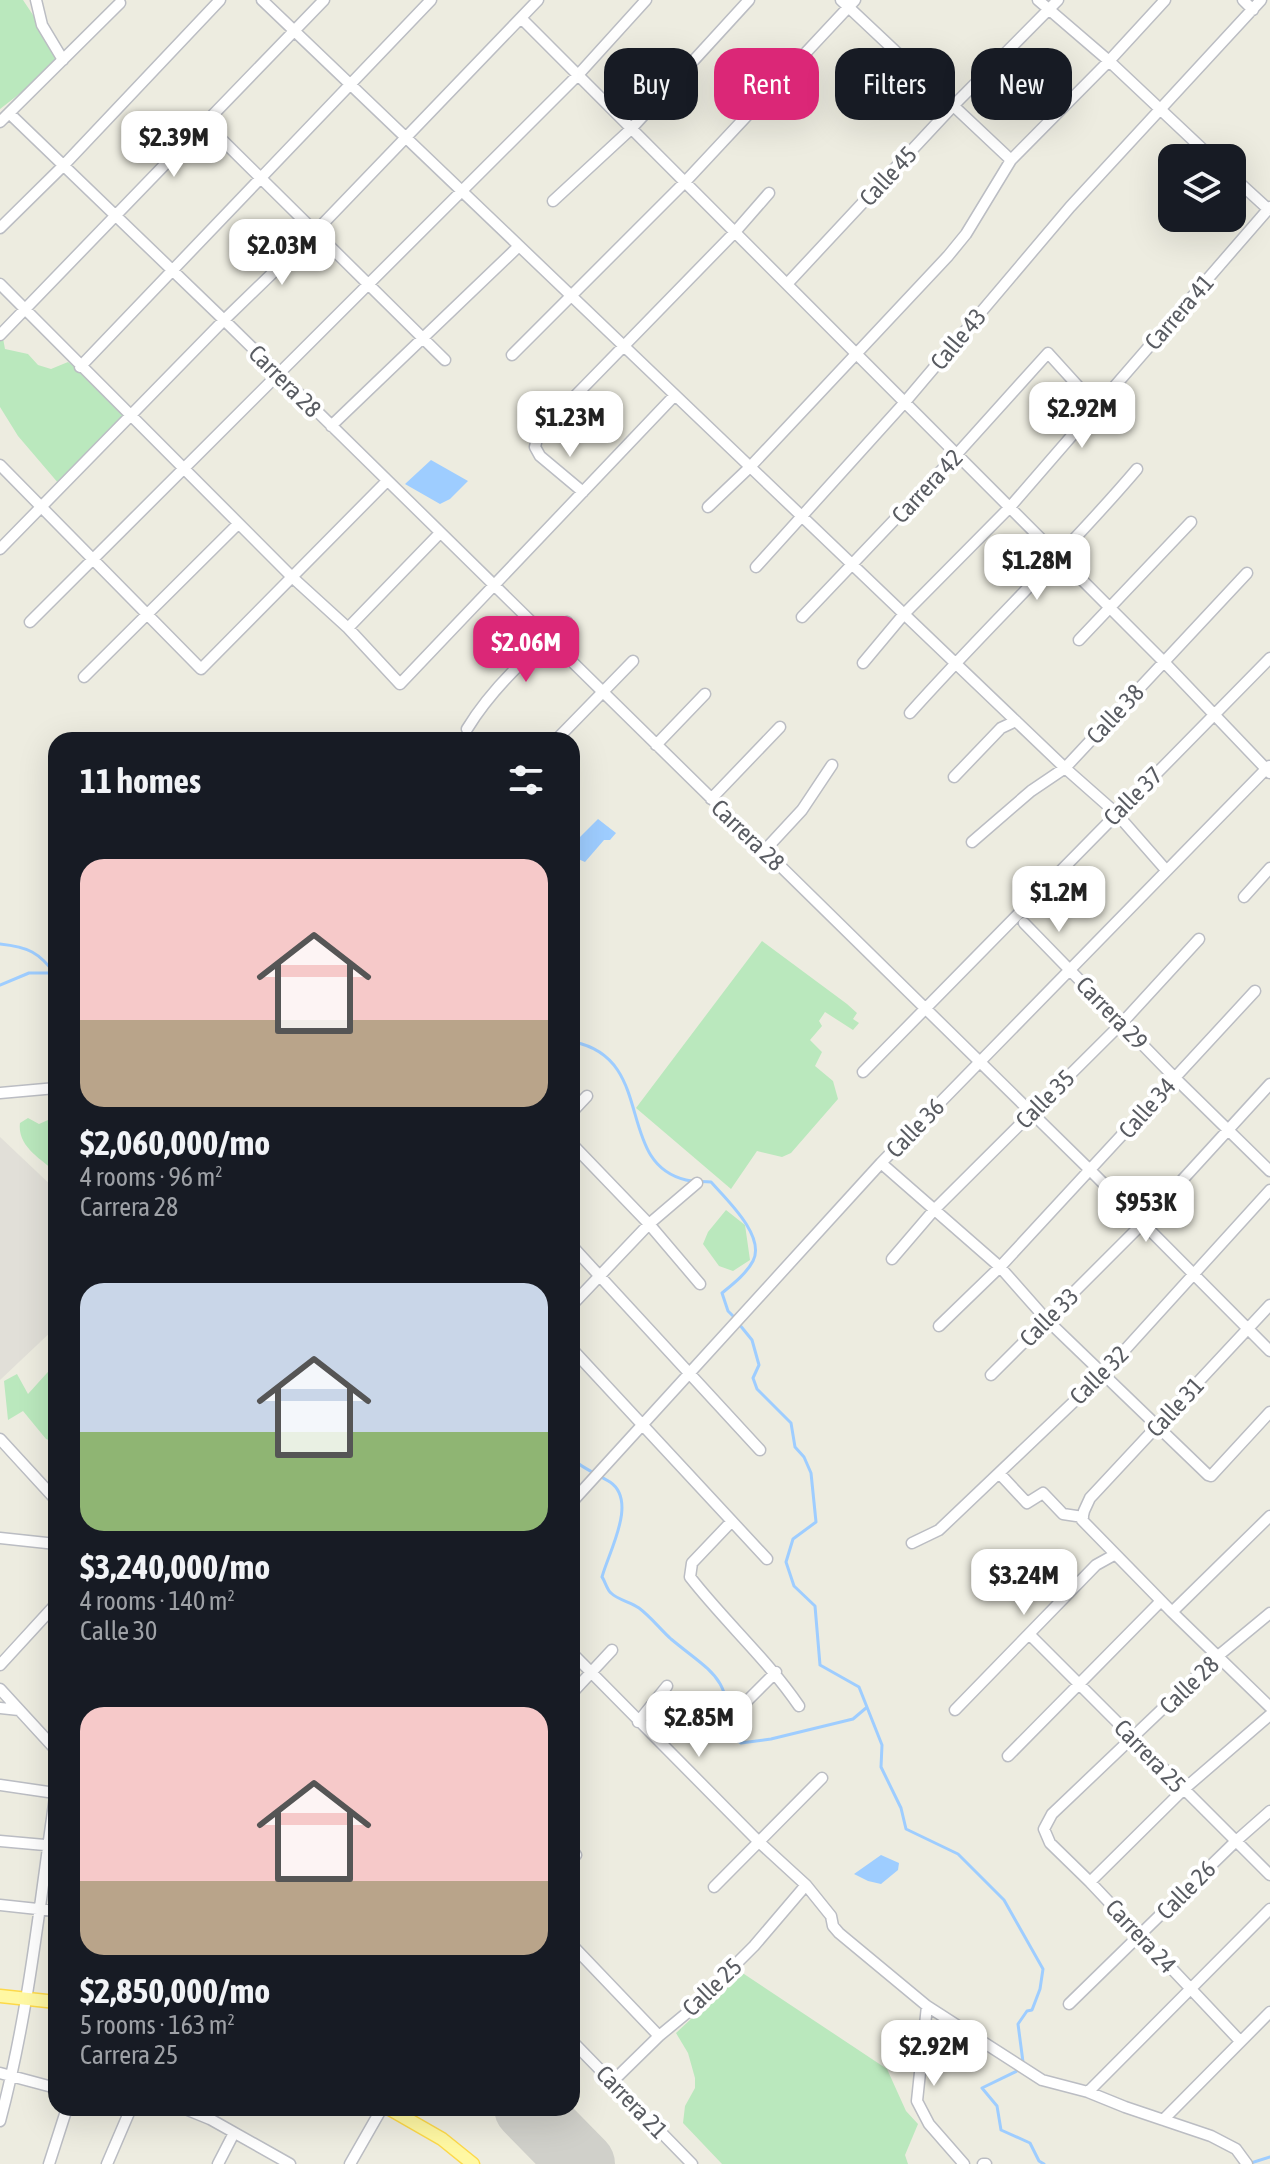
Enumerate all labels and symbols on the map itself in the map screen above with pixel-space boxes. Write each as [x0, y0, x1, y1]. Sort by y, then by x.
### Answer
pin: $2.39M [109, 111, 239, 179]
street label: Calle 45 [854, 141, 922, 211]
pin: $2.03M [217, 219, 347, 287]
street label: Carrera 41 [1139, 269, 1219, 355]
street label: Calle 43 [925, 303, 991, 375]
street label: Carrera 28 [243, 339, 327, 423]
pin: $2.92M [1017, 382, 1147, 450]
pin: $1.23M [505, 391, 635, 459]
street label: Carrera 42 [886, 444, 968, 528]
pin: $1.28M [972, 534, 1102, 602]
pin: $2.06M [461, 616, 591, 684]
street label: Calle 38 [1081, 679, 1149, 749]
street label: Calle 37 [1098, 761, 1168, 831]
street label: Carrera 28 [706, 794, 790, 876]
pin: $1.2M [1003, 866, 1115, 934]
street label: Carrera 29 [1071, 971, 1153, 1055]
street label: Calle 35 [1010, 1064, 1080, 1134]
street label: Calle 34 [1113, 1073, 1181, 1143]
street label: Calle 36 [881, 1093, 949, 1163]
pin: $953K [1090, 1176, 1202, 1244]
street label: Calle 33 [1014, 1282, 1084, 1352]
street label: Calle 32 [1064, 1340, 1134, 1410]
street label: Calle 31 [1141, 1372, 1209, 1442]
pin: $3.24M [959, 1549, 1089, 1617]
street label: Calle 28 [1154, 1651, 1224, 1719]
pin: $2.85M [634, 1691, 764, 1759]
street label: Carrera 25 [1109, 1714, 1191, 1798]
street label: Calle 26 [1151, 1855, 1221, 1925]
street label: Carrera 24 [1100, 1894, 1182, 1978]
street label: Calle 25 [677, 1953, 747, 2021]
pin: $2.92M [869, 2020, 999, 2088]
street label: Carrera 21 [591, 2060, 673, 2144]

